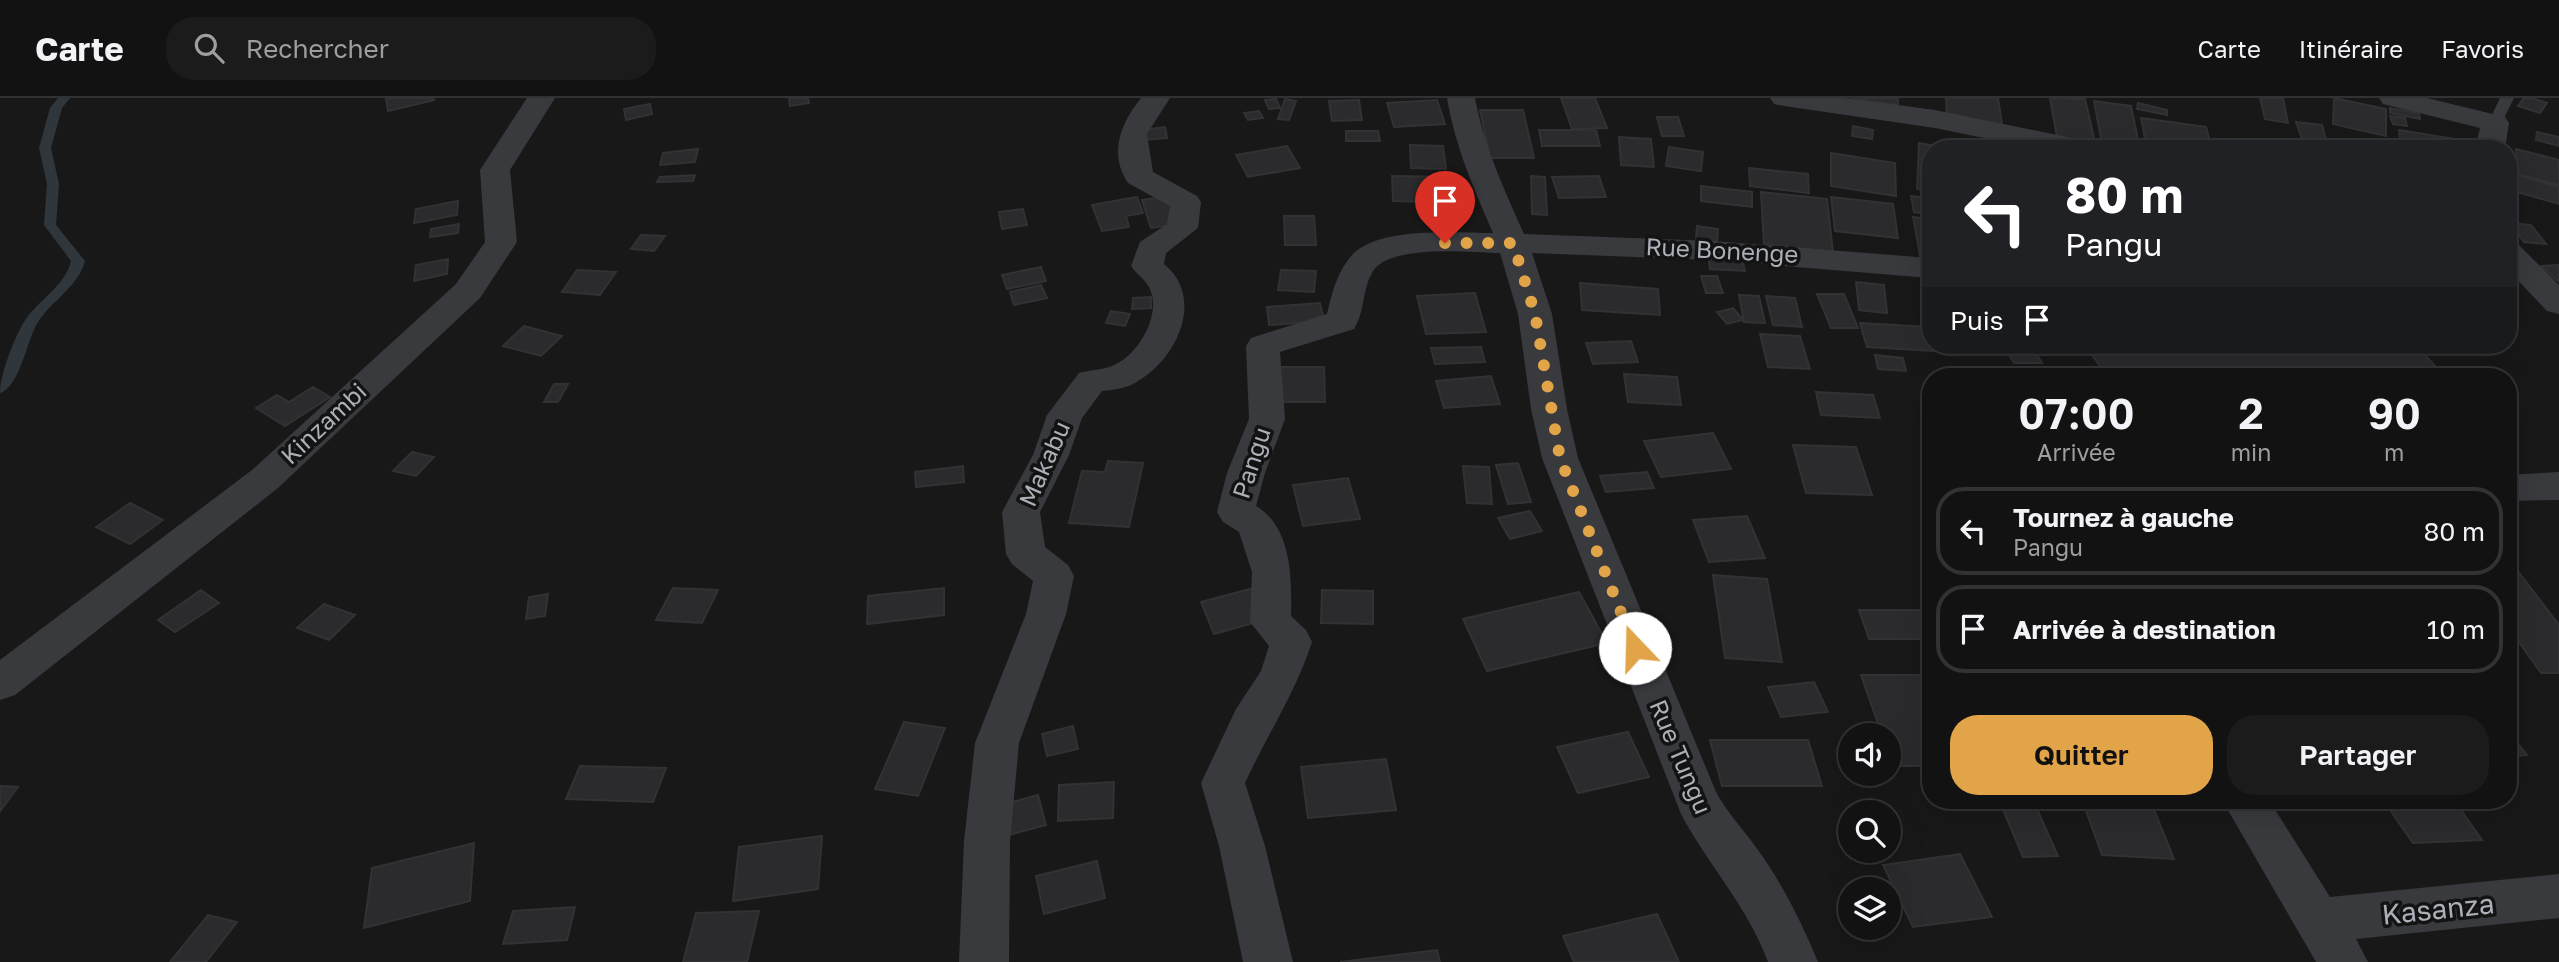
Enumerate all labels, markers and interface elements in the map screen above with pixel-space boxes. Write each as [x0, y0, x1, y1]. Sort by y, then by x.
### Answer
search box [166, 17, 656, 80]
text: Carte [35, 29, 124, 68]
icon: search [190, 29, 228, 67]
text: Rechercher [246, 33, 389, 64]
text: Carte [2198, 34, 2261, 63]
text: Itinéraire [2299, 34, 2403, 63]
text: Favoris [2441, 34, 2524, 63]
text: 80 m [2065, 165, 2183, 224]
icon: left [1950, 168, 2041, 259]
pin [1415, 171, 1475, 243]
icon: arrive [1426, 182, 1464, 220]
text: Pangu [2065, 225, 2162, 263]
street label: Rue Bonenge [1645, 231, 1799, 268]
icon: arrive [2018, 301, 2056, 339]
text: Puis [1950, 305, 2004, 336]
street label: Kinzambi [274, 376, 372, 470]
text: 07:00 [2018, 388, 2134, 438]
text: 2 [2239, 388, 2264, 438]
text: 90 [2368, 388, 2421, 438]
street label: Makabu [1012, 416, 1075, 511]
street label: Pangu [1225, 423, 1276, 502]
text: Arrivée [2037, 438, 2116, 466]
text: min [2231, 438, 2271, 466]
text: m [2384, 438, 2404, 466]
text: Tournez à gauche [2013, 502, 2234, 533]
icon: left [1954, 512, 1992, 550]
text: 80 m [2424, 516, 2485, 547]
text: Pangu [2013, 533, 2083, 561]
icon: arrive [1954, 610, 1992, 648]
position arrow [1598, 611, 1672, 685]
text: Arrivée à destination [2013, 614, 2276, 645]
text: 10 m [2427, 614, 2485, 645]
street label: Rue Tungu [1644, 695, 1718, 818]
button: Quitter [1950, 715, 2213, 795]
button: Partager [2227, 715, 2489, 795]
map controls [1838, 723, 1901, 940]
button: sound [1838, 723, 1901, 786]
button: search [1838, 800, 1901, 863]
button: layers [1838, 877, 1901, 940]
street label: Kasanza [2380, 886, 2496, 931]

